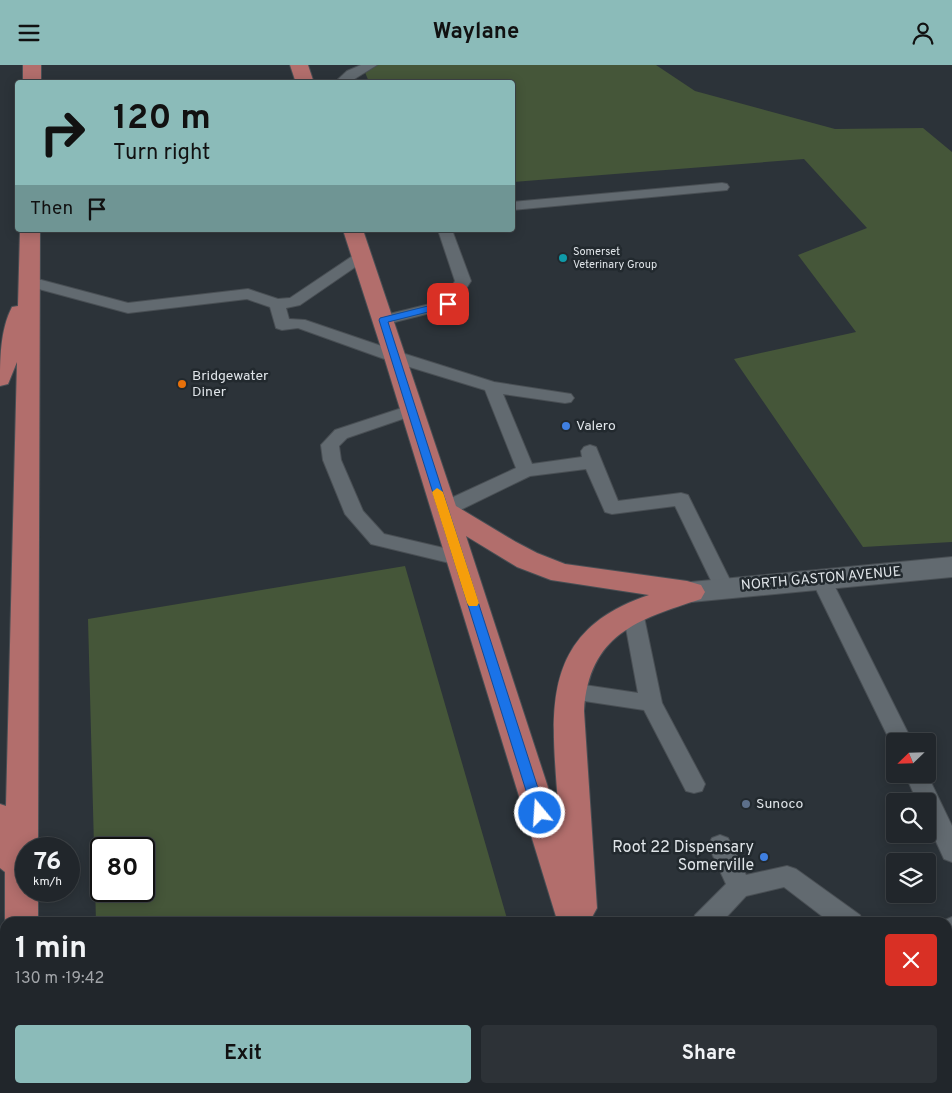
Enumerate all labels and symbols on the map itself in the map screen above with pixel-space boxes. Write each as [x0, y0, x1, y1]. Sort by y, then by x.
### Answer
place label: Somerset Veterinary Group [573, 245, 657, 272]
marker: Somerset Veterinary Group [557, 252, 569, 264]
pin [427, 283, 469, 325]
place label: Bridgewater Diner [192, 368, 269, 401]
marker: Bridgewater Diner [176, 378, 188, 390]
place label: Valero [576, 418, 616, 435]
marker: Valero [560, 420, 572, 432]
street label: NORTH GASTON AVENUE [740, 564, 902, 594]
north arrow [886, 733, 936, 783]
position arrow [513, 786, 565, 838]
place label: Sunoco [756, 796, 804, 813]
marker: Sunoco [740, 798, 752, 810]
speed limit sign: 80 [90, 837, 155, 902]
place label: Root 22 Dispensary Somerville [612, 838, 754, 876]
marker: Root 22 Dispensary Somerville [758, 851, 770, 863]

